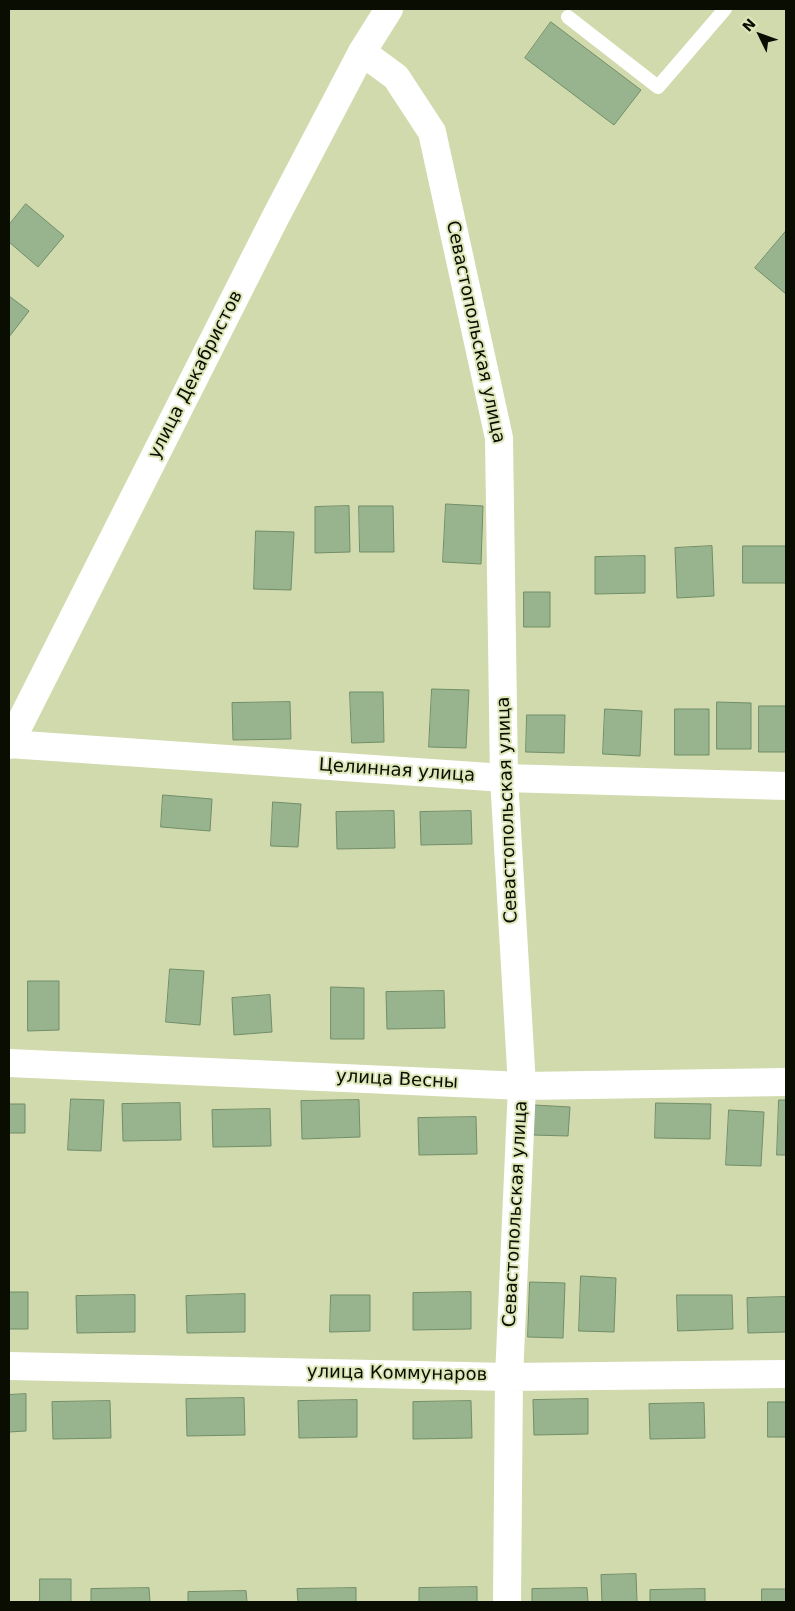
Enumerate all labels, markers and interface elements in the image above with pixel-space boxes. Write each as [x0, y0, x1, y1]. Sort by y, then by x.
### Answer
north arrow [735, 10, 785, 60]
text: N [739, 15, 759, 35]
street label: Севастопольская улица [441, 219, 509, 445]
street label: улица Декабристов [144, 287, 248, 463]
street label: Севастопольская улица [493, 696, 523, 924]
street label: Целинная улица [318, 755, 476, 787]
street label: улица Весны [335, 1066, 459, 1094]
street label: Севастопольская улица [499, 1100, 533, 1328]
street label: улица Коммунаров [307, 1362, 487, 1386]

